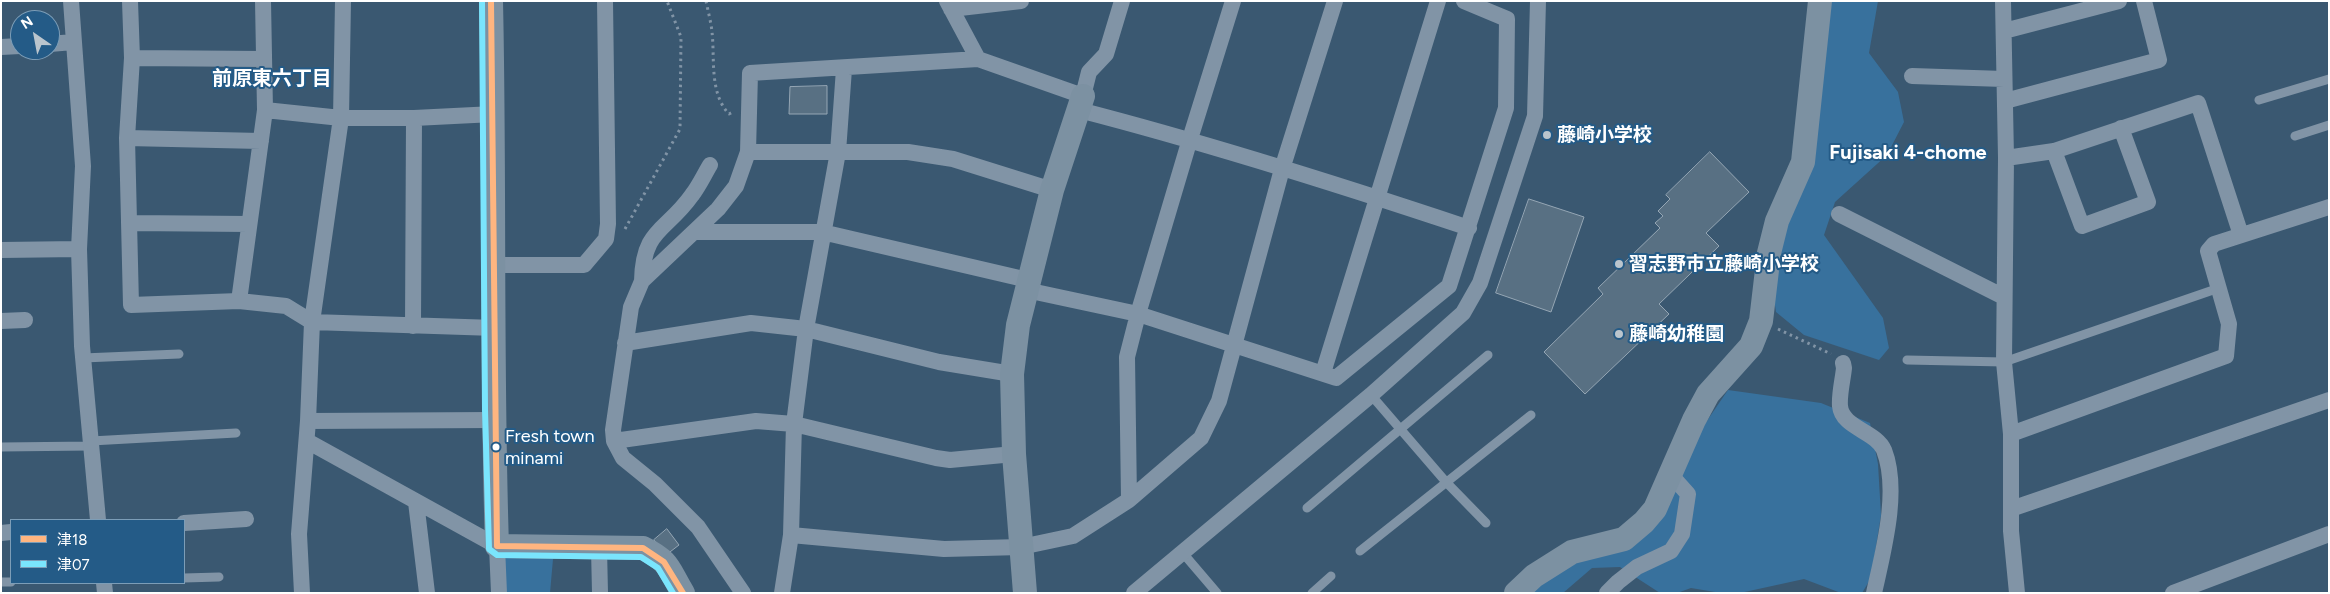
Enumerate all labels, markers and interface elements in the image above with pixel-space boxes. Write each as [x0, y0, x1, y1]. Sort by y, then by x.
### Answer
north arrow [10, 10, 60, 60]
text: N [18, 13, 36, 33]
district label: 前原東六丁目 [212, 67, 332, 91]
place label: 藤崎小学校 [1557, 124, 1652, 146]
marker: 藤崎小学校 [1541, 129, 1553, 141]
district label: Fujisaki 4-chome [1829, 141, 1987, 165]
place label: 習志野市立藤崎小学校 [1629, 253, 1819, 275]
marker: 習志野市立藤崎小学校 [1613, 258, 1625, 270]
place label: 藤崎幼稚園 [1629, 323, 1724, 345]
marker: 藤崎幼稚園 [1613, 328, 1625, 340]
place label: Fresh town minami [505, 426, 594, 468]
marker: Fresh town minami [491, 442, 501, 452]
legend [10, 519, 185, 584]
text: 津18 [57, 531, 87, 549]
text: 津07 [57, 556, 90, 574]

